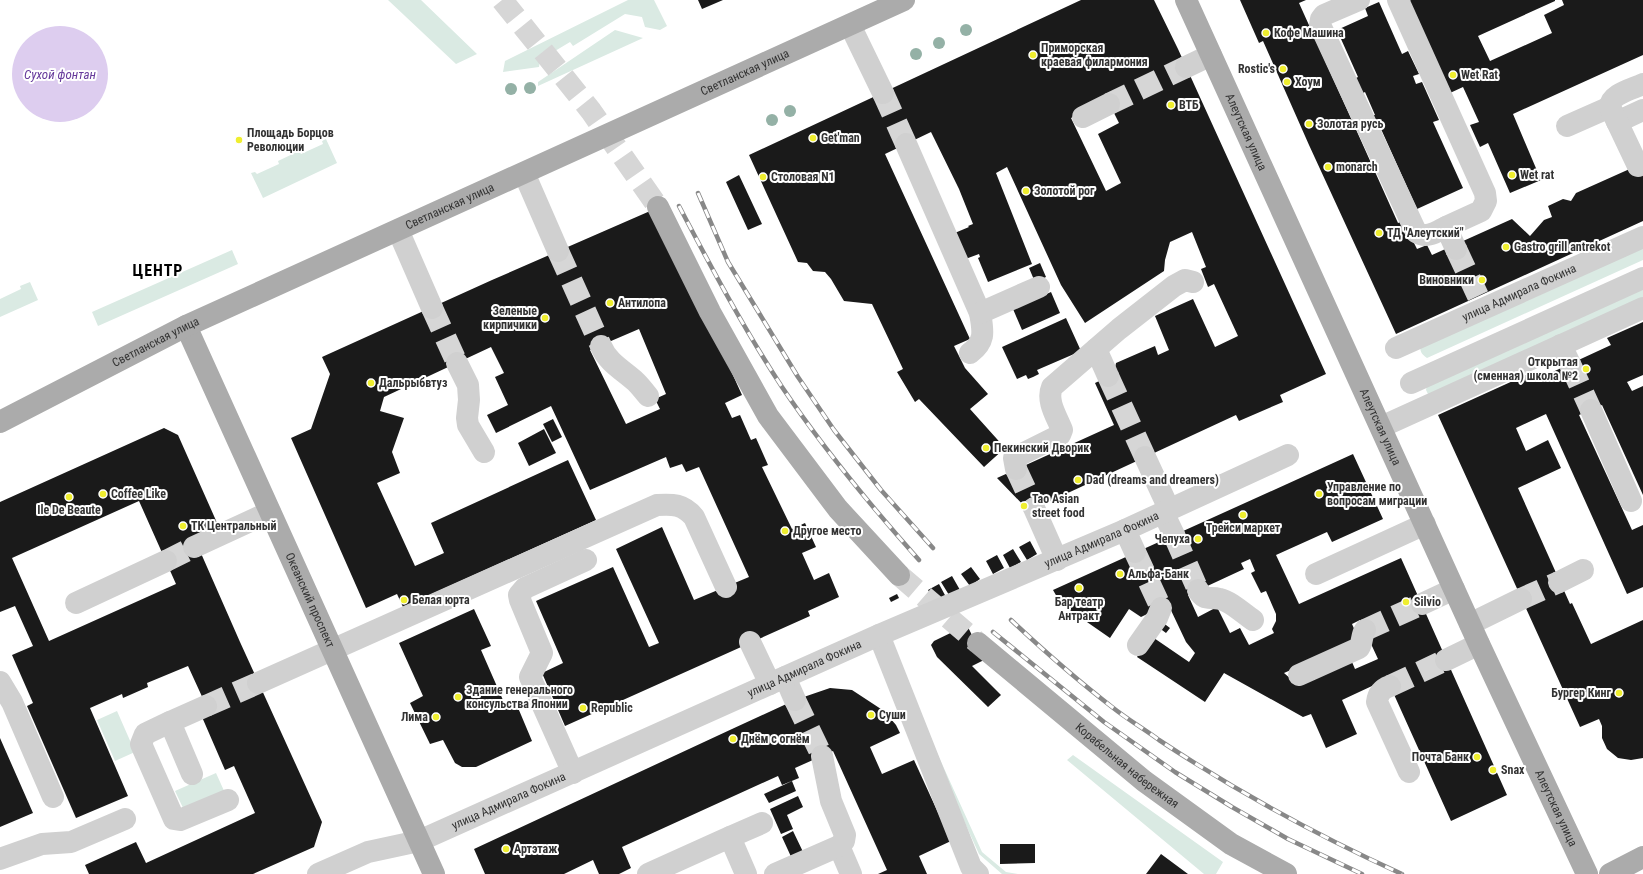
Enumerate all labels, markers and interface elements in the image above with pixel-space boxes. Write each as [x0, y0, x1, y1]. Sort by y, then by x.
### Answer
place label: Кофе Машина [1274, 26, 1344, 40]
marker: Кофе Машина [1261, 28, 1271, 38]
place label: Приморская краевая филармония [1041, 41, 1148, 69]
street label: Светланская улица [698, 46, 791, 98]
marker: Приморская краевая филармония [1028, 50, 1038, 60]
place label: Rostic's [1238, 62, 1276, 76]
marker: Rostic's [1278, 64, 1288, 74]
water label: Сухой фонтан [24, 67, 97, 82]
place label: Wet Rat [1461, 68, 1498, 82]
marker: Wet Rat [1448, 70, 1458, 80]
place label: Хоум [1295, 75, 1321, 89]
marker: Хоум [1282, 77, 1292, 87]
street label: Алеутская улица [1222, 91, 1270, 173]
place label: ВТБ [1179, 98, 1199, 112]
marker: ВТБ [1166, 100, 1176, 110]
place label: Золотая русь [1317, 117, 1384, 131]
marker: Золотая русь [1304, 119, 1314, 129]
place label: Площадь Борцов Революции [247, 126, 334, 154]
place label: Get'man [821, 131, 860, 145]
marker: Get'man [808, 133, 818, 143]
marker: Площадь Борцов Революции [234, 135, 244, 145]
place label: monarch [1336, 160, 1378, 174]
marker: monarch [1323, 162, 1333, 172]
place label: Wet rat [1520, 168, 1554, 182]
place label: Столовая N1 [771, 170, 835, 184]
marker: Wet rat [1507, 170, 1517, 180]
marker: Столовая N1 [758, 172, 768, 182]
street label: Светланская улица [403, 180, 496, 232]
place label: Золотой рог [1034, 184, 1095, 198]
marker: Золотой рог [1021, 186, 1031, 196]
place label: ТД "Алеутский" [1387, 226, 1464, 240]
marker: ТД "Алеутский" [1374, 228, 1384, 238]
place label: Gastro grill antrekot [1514, 240, 1611, 254]
marker: Gastro grill antrekot [1501, 242, 1511, 252]
district label: ЦЕНТР [133, 261, 183, 280]
street label: улица Адмирала Фокина [1460, 261, 1578, 324]
place label: Виновники [1419, 273, 1474, 287]
marker: Виновники [1477, 275, 1487, 285]
place label: Антилопа [618, 296, 666, 310]
marker: Антилопа [605, 298, 615, 308]
place label: Зеленые кирпичики [483, 304, 537, 332]
marker: Зеленые кирпичики [540, 313, 550, 323]
street label: Светланская улица [110, 314, 201, 370]
place label: Открытая (сменная) школа №2 [1473, 355, 1578, 383]
marker: Открытая (сменная) школа №2 [1581, 364, 1591, 374]
place label: Дальрыбвтуз [379, 376, 448, 390]
marker: Дальрыбвтуз [366, 378, 376, 388]
street label: Алеутская улица [1357, 386, 1404, 468]
place label: Пекинский Дворик [994, 441, 1089, 455]
marker: Пекинский Дворик [981, 443, 991, 453]
place label: Dad (dreams and dreamers) [1086, 473, 1219, 487]
marker: Dad (dreams and dreamers) [1073, 475, 1083, 485]
place label: Управление по вопросам миграции [1327, 480, 1427, 508]
place label: Coffee Like [111, 487, 166, 501]
marker: Coffee Like [98, 489, 108, 499]
marker: Управление по вопросам миграции [1314, 489, 1324, 499]
marker: Ile De Beaute [64, 492, 74, 502]
place label: Tao Asian street food [1032, 492, 1085, 520]
marker: Tao Asian street food [1019, 501, 1029, 511]
place label: Ile De Beaute [37, 503, 101, 517]
street label: улица Адмирала Фокина [1042, 508, 1161, 571]
marker: Трейси маркет [1238, 510, 1248, 520]
place label: ТК Центральный [191, 519, 277, 533]
marker: ТК Центральный [178, 521, 188, 531]
place label: Трейси маркет [1206, 521, 1281, 535]
place label: Другое место [793, 524, 861, 538]
marker: Другое место [780, 526, 790, 536]
place label: Чепуха [1154, 532, 1190, 546]
marker: Чепуха [1193, 534, 1203, 544]
street label: Океанский проспект [283, 550, 338, 650]
place label: Альфа-Банк [1128, 567, 1189, 581]
marker: Альфа-Банк [1115, 569, 1125, 579]
marker: Бар театр Антракт [1074, 583, 1084, 593]
place label: Белая юрта [412, 593, 470, 607]
marker: Белая юрта [399, 595, 409, 605]
place label: Бар театр Антракт [1055, 595, 1103, 623]
place label: Silvio [1414, 595, 1441, 609]
marker: Silvio [1401, 597, 1411, 607]
street label: улица Адмирала Фокина [745, 637, 864, 700]
place label: Здание генерального консульства Японии [466, 683, 573, 711]
place label: Бургер Кинг [1551, 686, 1612, 700]
marker: Бургер Кинг [1614, 688, 1624, 698]
marker: Здание генерального консульства Японии [453, 692, 463, 702]
place label: Republic [591, 701, 633, 715]
marker: Republic [578, 703, 588, 713]
place label: Суши [879, 708, 906, 722]
place label: Лима [401, 710, 428, 724]
marker: Суши [866, 710, 876, 720]
marker: Лима [431, 712, 441, 722]
street label: Корабельная набережная [1073, 720, 1182, 811]
place label: Днём с огнём [741, 732, 810, 746]
marker: Днём с огнём [728, 734, 738, 744]
place label: Почта Банк [1412, 750, 1469, 764]
marker: Почта Банк [1472, 752, 1482, 762]
place label: Snax [1501, 763, 1525, 777]
marker: Snax [1488, 765, 1498, 775]
street label: Алеутская улица [1532, 768, 1580, 849]
street label: улица Адмирала Фокина [449, 769, 568, 832]
place label: Артэтаж [514, 842, 557, 856]
marker: Артэтаж [501, 844, 511, 854]

